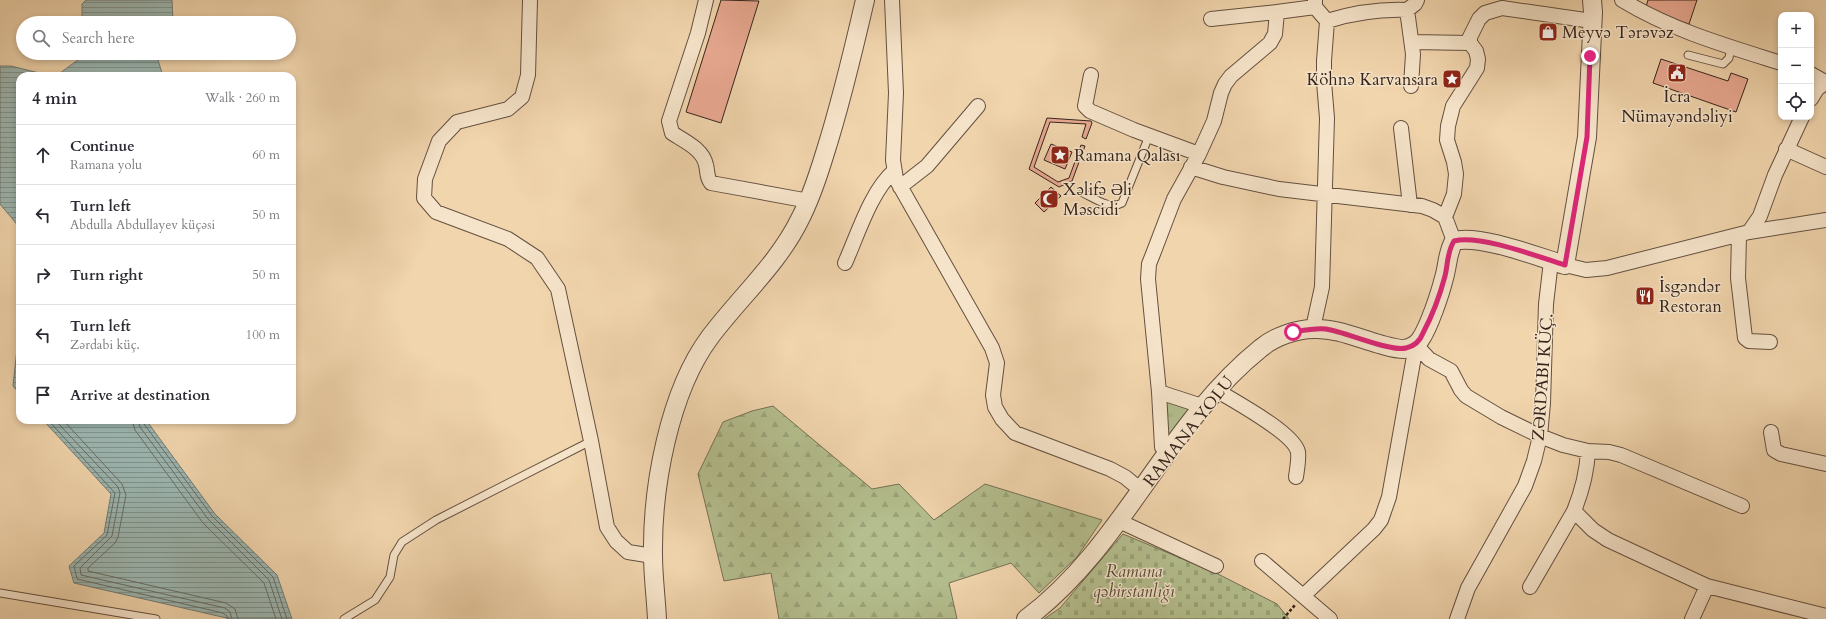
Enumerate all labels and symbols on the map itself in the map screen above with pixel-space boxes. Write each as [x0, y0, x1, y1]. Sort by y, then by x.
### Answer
shop icon: Meyvə Tərəvəz [1537, 21, 1559, 43]
place label: Meyvə Tərəvəz [1562, 21, 1674, 44]
route end [1581, 47, 1599, 65]
public building icon: İcra Nümayəndəliyi [1666, 62, 1688, 84]
place label: Köhnə Karvansara [1306, 68, 1439, 91]
place icon: Köhnə Karvansara [1441, 68, 1463, 90]
place label: İcra Nümayəndəliyi [1621, 85, 1733, 128]
place icon: Ramana Qalası [1049, 144, 1071, 166]
place label: Ramana Qalası [1074, 144, 1181, 167]
place label: Xəlifə Əli Məscidi [1063, 178, 1132, 221]
mosque icon: Xəlifə Əli Məscidi [1038, 188, 1060, 210]
place label: İsgəndər Restoran [1659, 275, 1722, 318]
restaurant icon: İsgəndər Restoran [1634, 285, 1656, 307]
street label: ZƏRDABI KÜÇ. [1527, 312, 1558, 442]
route start [1284, 323, 1302, 341]
street label: RAMANA YOLU [1138, 371, 1239, 491]
park label: Ramana qəbirstanlığı [1093, 560, 1175, 603]

